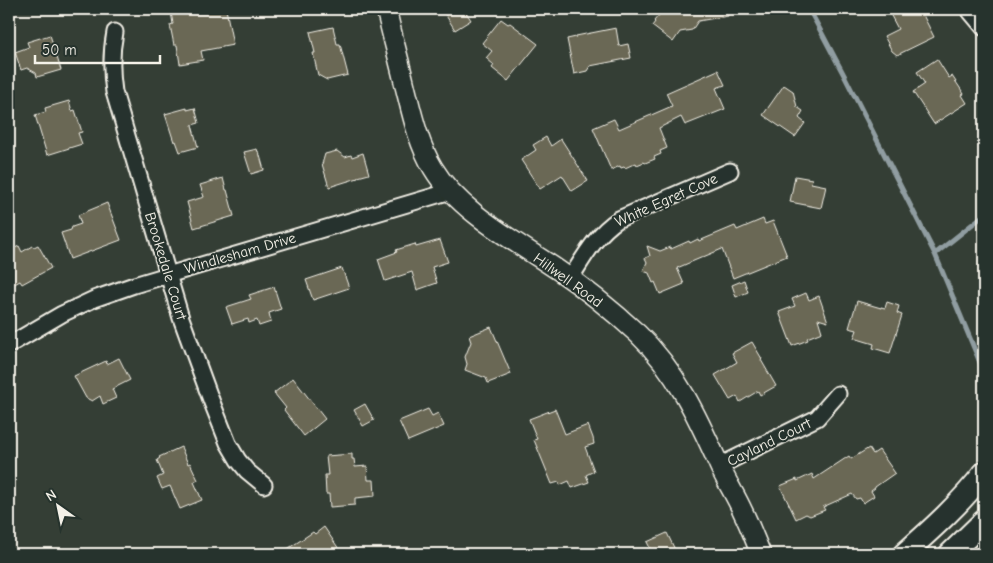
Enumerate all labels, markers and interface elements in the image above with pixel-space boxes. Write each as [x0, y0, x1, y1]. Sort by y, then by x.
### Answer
scale bar [35, 32, 160, 64]
text: 50 m [42, 41, 77, 59]
street label: White Egret Cove [612, 169, 721, 231]
street label: Brookedale Court [141, 210, 191, 323]
street label: Windlesham Drive [182, 228, 298, 278]
street label: Hillwell Road [530, 249, 606, 311]
street label: Cayland Court [724, 414, 814, 470]
north arrow [32, 480, 82, 530]
text: N [43, 486, 60, 505]

